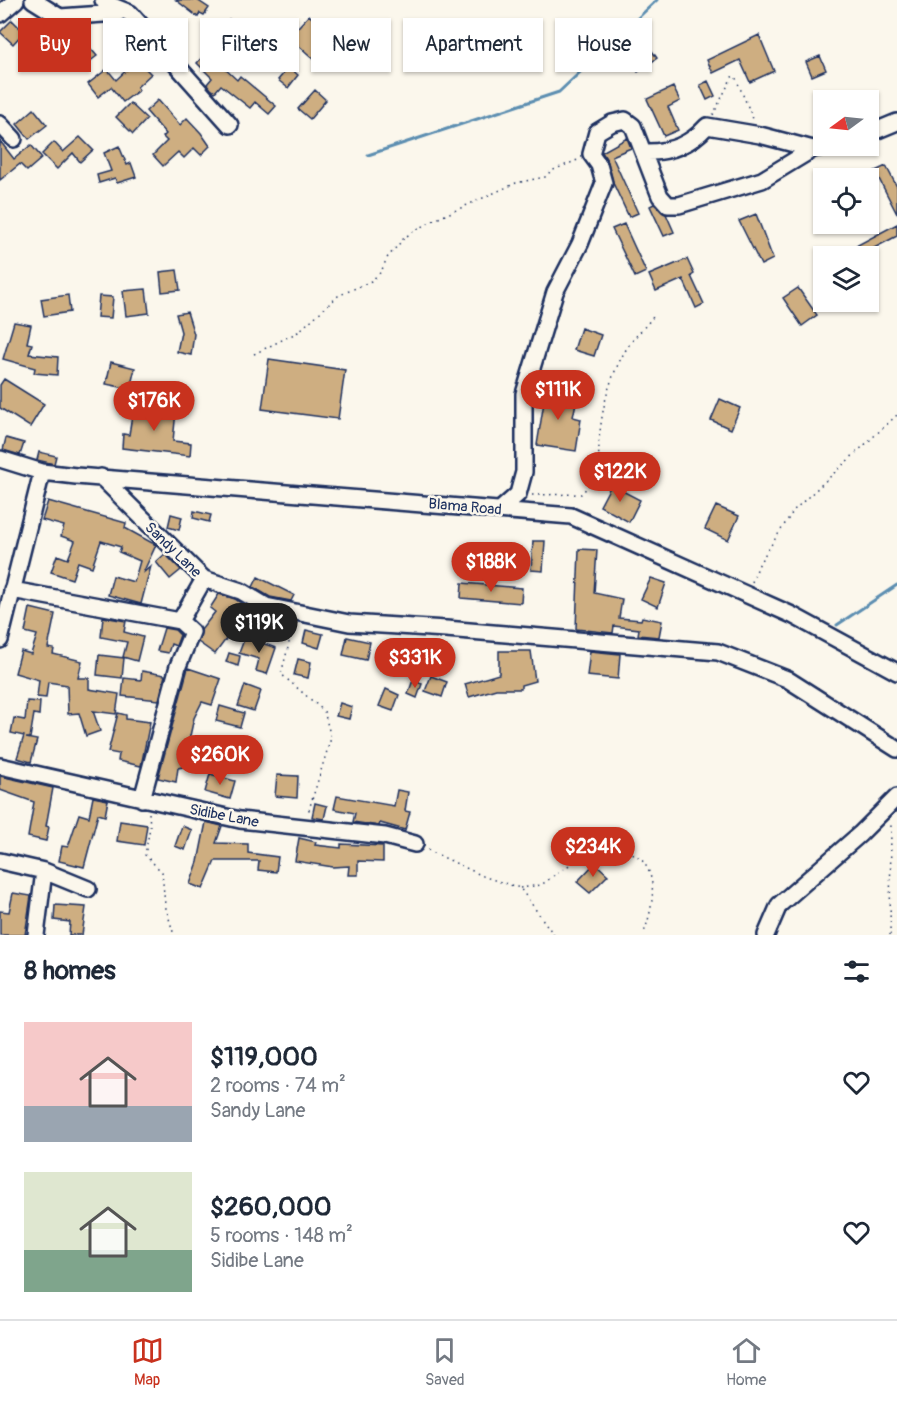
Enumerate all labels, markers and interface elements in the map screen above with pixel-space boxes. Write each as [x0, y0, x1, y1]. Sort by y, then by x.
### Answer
chip: Buy [18, 18, 91, 72]
chip: Rent [103, 18, 188, 72]
chip: Filters [200, 18, 299, 72]
chip: New [311, 18, 391, 72]
chip: Apartment [403, 18, 543, 72]
chip: House [555, 18, 652, 72]
north arrow [813, 90, 879, 156]
map controls [813, 90, 879, 312]
button: locate [813, 168, 879, 234]
button: layers [813, 246, 879, 312]
pin: $111K [516, 370, 600, 421]
text: $111K [535, 377, 581, 402]
pin: $176K [112, 381, 196, 432]
text: $176K [128, 388, 180, 413]
pin: $122K [578, 452, 662, 503]
text: $122K [593, 459, 647, 484]
street label: Blama Road [427, 494, 503, 520]
street label: Sandy Lane [141, 518, 206, 582]
pin: $188K [449, 542, 533, 593]
text: $188K [466, 549, 516, 574]
pin: $119K [217, 603, 301, 654]
text: $119K [235, 610, 283, 635]
pin: $331K [373, 638, 457, 689]
text: $331K [388, 645, 442, 670]
pin: $260K [178, 735, 262, 786]
text: $260K [190, 742, 250, 767]
street label: Sidibe Lane [188, 800, 261, 832]
pin: $234K [551, 827, 635, 878]
text: $234K [565, 834, 621, 859]
text: 8 homes [24, 955, 116, 987]
icon: filters [840, 955, 873, 988]
text: $119,000 [210, 1041, 318, 1073]
icon: home [72, 1046, 144, 1118]
icon: heart [840, 1066, 873, 1099]
text: 2 rooms · 74 m² [210, 1073, 346, 1098]
text: Sandy Lane [210, 1098, 305, 1123]
text: $260,000 [210, 1191, 331, 1223]
icon: home [72, 1196, 144, 1268]
icon: heart [840, 1216, 873, 1249]
text: 5 rooms · 148 m² [210, 1223, 353, 1248]
text: Sidibe Lane [210, 1248, 304, 1273]
tab: Map [131, 1334, 164, 1390]
tab: Saved [425, 1334, 465, 1390]
tab: Home [726, 1334, 766, 1390]

